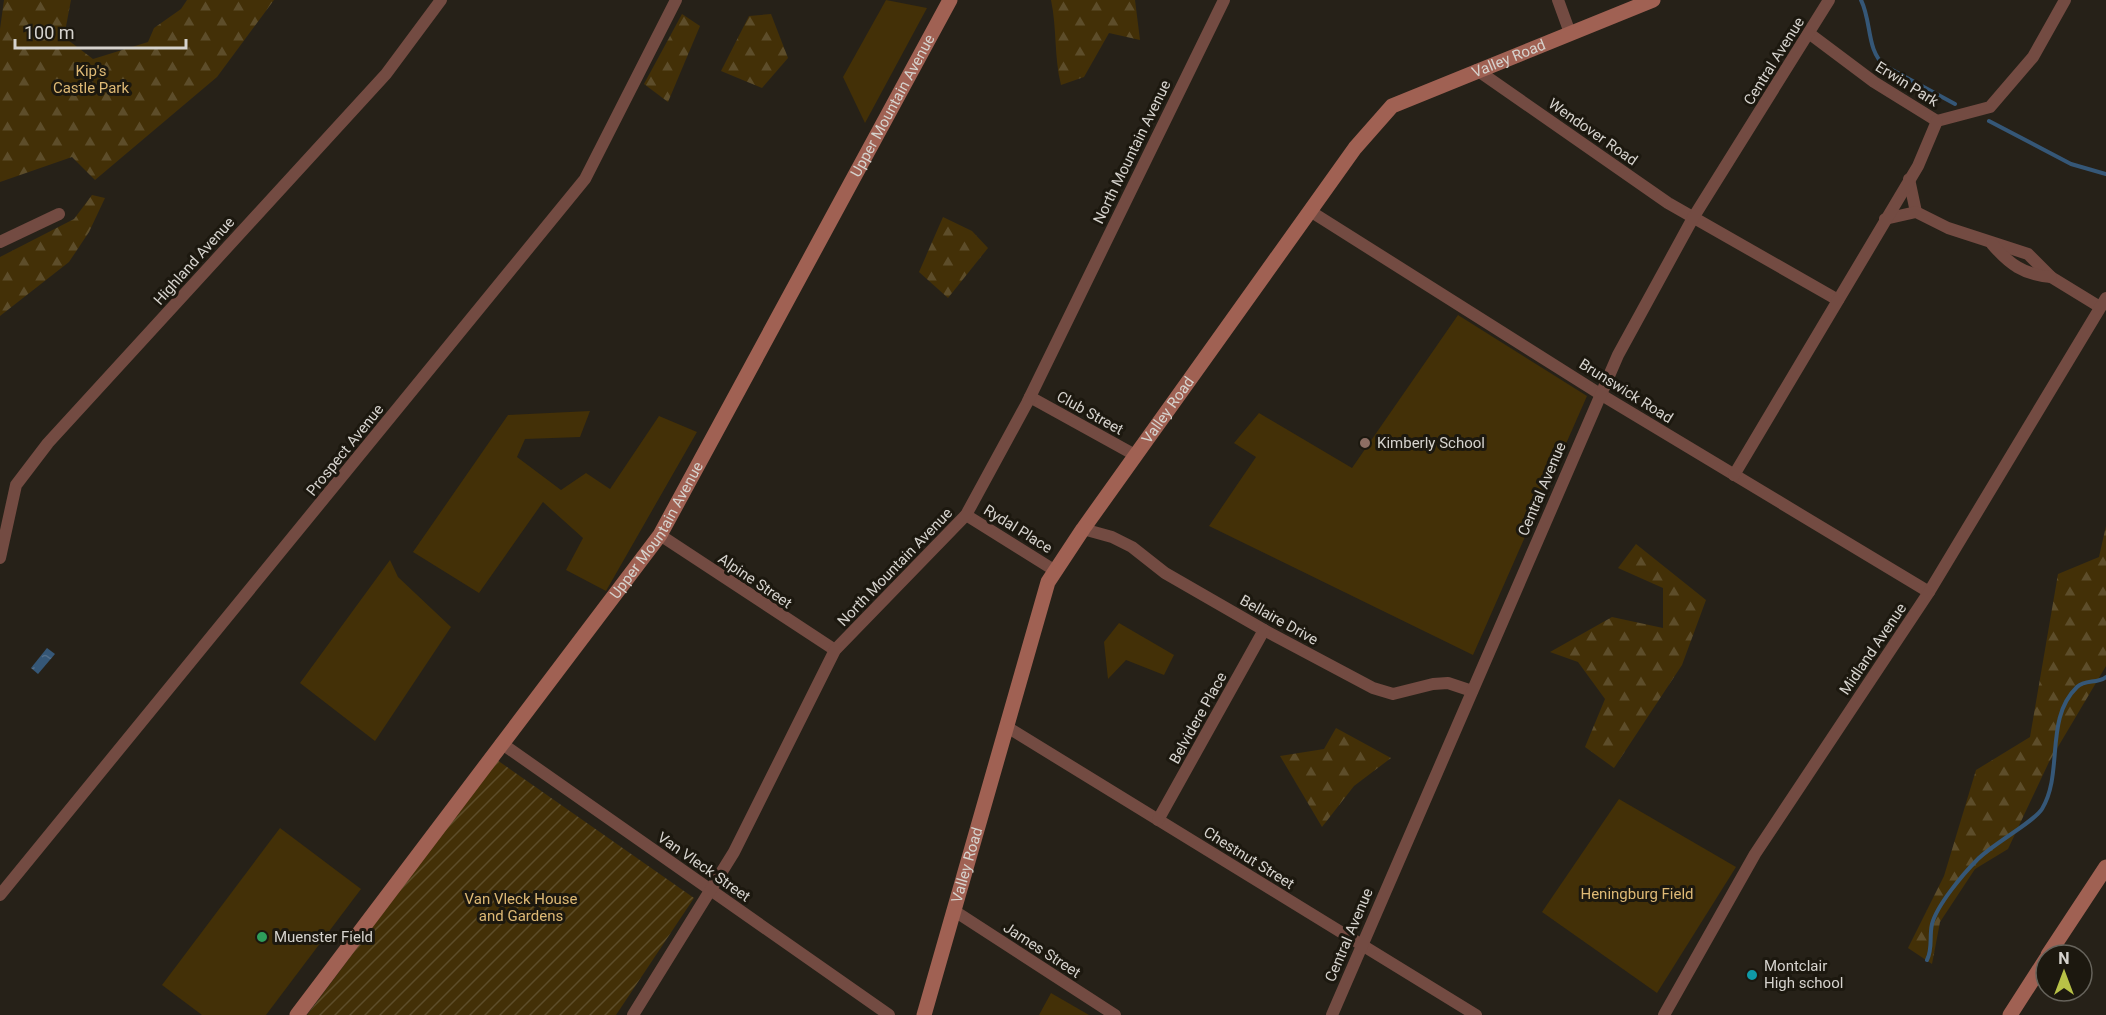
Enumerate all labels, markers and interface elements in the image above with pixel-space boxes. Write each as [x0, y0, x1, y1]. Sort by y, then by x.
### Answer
scale bar [15, 12, 186, 50]
street label: Central Avenue [1740, 14, 1808, 108]
text: 100 m [24, 22, 75, 43]
street label: Upper Mountain Avenue [847, 31, 939, 180]
street label: Valley Road [1469, 36, 1548, 82]
street label: Erwin Park [1872, 58, 1942, 111]
park label: Kip's Castle Park [53, 62, 129, 97]
street label: North Mountain Avenue [1089, 77, 1175, 227]
street label: Wendover Road [1545, 95, 1641, 169]
street label: Highland Avenue [150, 213, 238, 309]
street label: Brunswick Road [1576, 355, 1676, 427]
street label: Valley Road [1138, 373, 1198, 447]
street label: Club Street [1054, 387, 1127, 439]
street label: Prospect Avenue [303, 401, 387, 499]
place label: Kimberly School [1377, 434, 1485, 452]
marker: Kimberly School [1358, 436, 1372, 450]
street label: Central Avenue [1514, 439, 1570, 539]
street label: Upper Mountain Avenue [606, 459, 707, 602]
street label: Rydal Place [980, 501, 1056, 557]
street label: North Mountain Avenue [834, 504, 956, 630]
street label: Alpine Street [715, 550, 795, 612]
street label: Bellaire Drive [1237, 591, 1321, 649]
street label: Midland Avenue [1836, 600, 1910, 698]
street label: Belvidere Place [1165, 669, 1231, 767]
street label: Chestnut Street [1200, 823, 1298, 893]
street label: Valley Road [948, 825, 986, 905]
street label: Van Vleck Street [654, 828, 754, 906]
street label: Central Avenue [1321, 885, 1377, 985]
park label: Heningburg Field [1580, 885, 1694, 903]
park label: Van Vleck House and Gardens [465, 890, 578, 925]
street label: James Street [1000, 918, 1084, 982]
place label: Muenster Field [274, 928, 373, 946]
marker: Muenster Field [255, 930, 269, 944]
north arrow [2034, 943, 2094, 1003]
text: N [2058, 949, 2070, 968]
place label: Montclair High school [1764, 957, 1843, 992]
marker: Montclair High school [1745, 968, 1759, 982]

